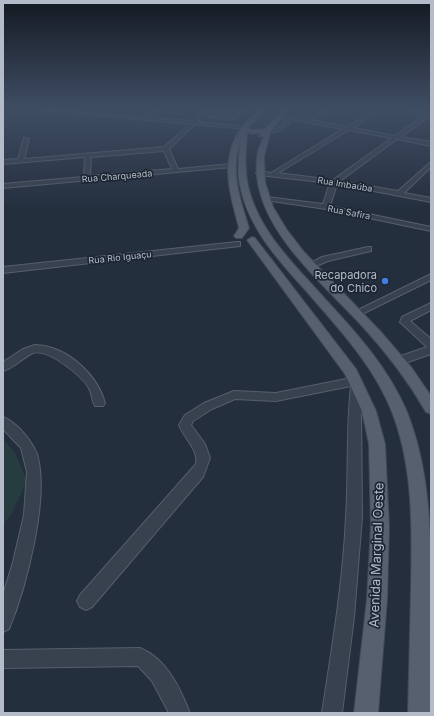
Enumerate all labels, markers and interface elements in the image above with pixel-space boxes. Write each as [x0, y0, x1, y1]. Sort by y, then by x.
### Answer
street label: Rua Charqueada [81, 167, 153, 185]
street label: Rua Imbaúba [317, 174, 373, 194]
street label: Rua Safira [327, 202, 371, 222]
street label: Rua Rio Iguaçu [88, 248, 152, 266]
place label: Recapadora do Chico [314, 268, 377, 295]
marker: Recapadora do Chico [380, 276, 390, 286]
street label: Avenida Marginal Oeste [365, 482, 387, 628]

